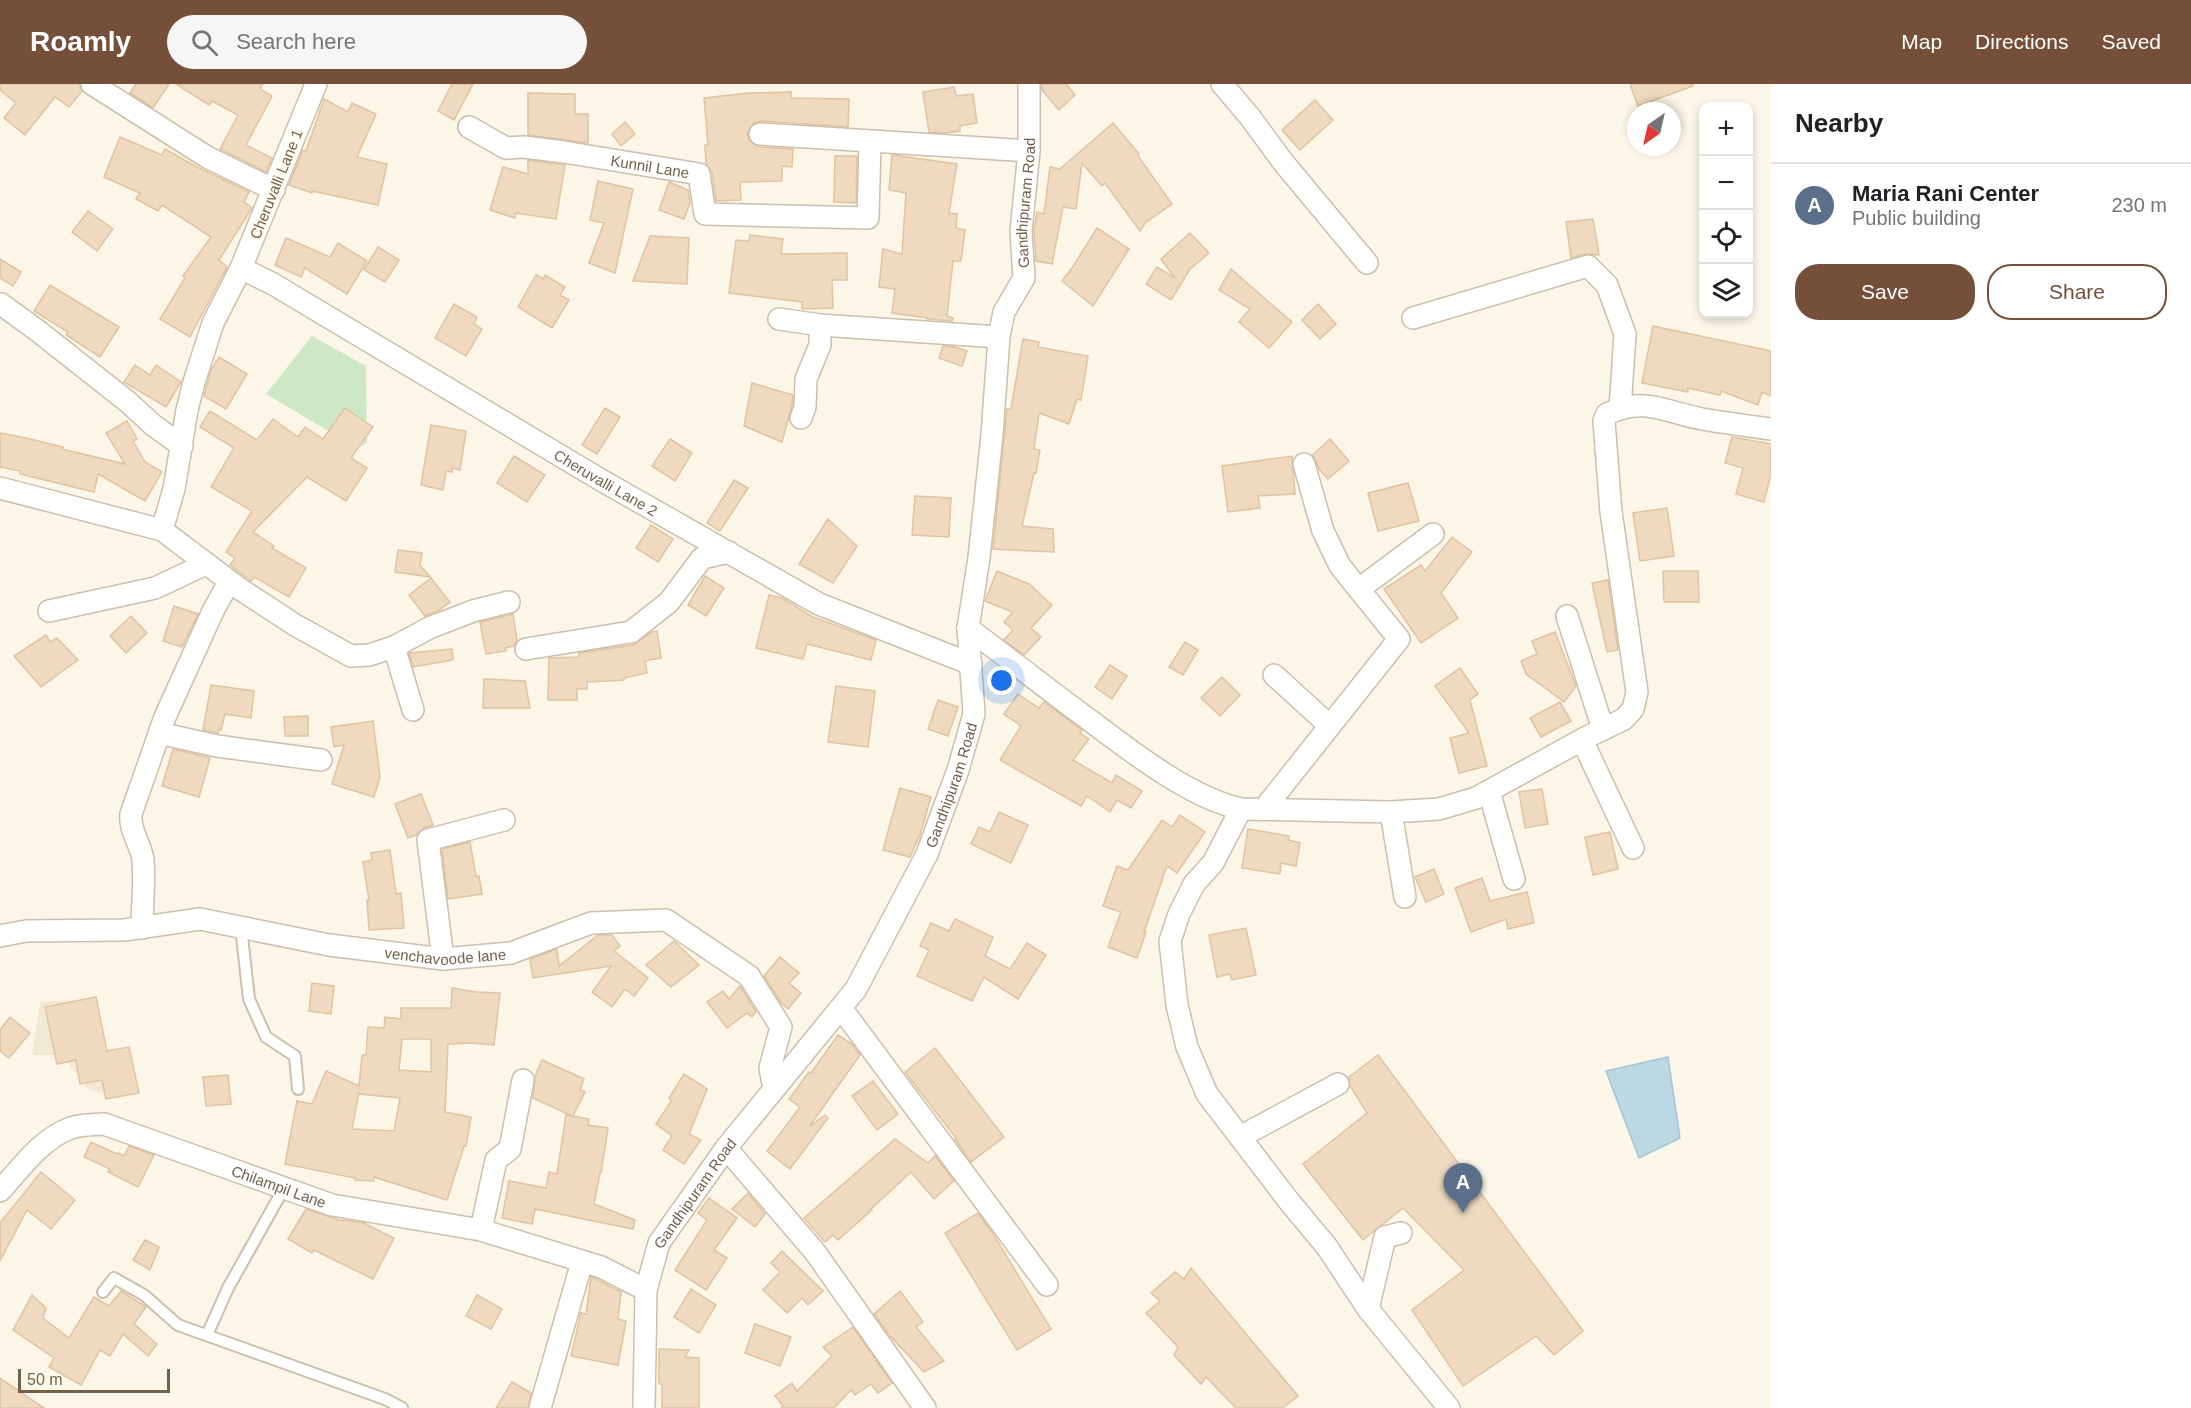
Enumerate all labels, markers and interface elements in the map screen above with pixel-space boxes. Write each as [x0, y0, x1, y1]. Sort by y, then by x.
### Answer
search box [167, 15, 587, 69]
text: Roamly [30, 26, 131, 57]
icon: search [188, 26, 221, 59]
text: Search here [236, 29, 356, 54]
text: Map [1901, 30, 1942, 53]
text: Directions [1975, 30, 2068, 53]
text: Saved [2101, 30, 2161, 53]
north arrow [1627, 102, 1681, 156]
map controls [1699, 102, 1753, 318]
button: + [1699, 102, 1753, 156]
text: Nearby [1795, 108, 1883, 138]
street label: Cheruvalli Lane 1 [246, 127, 306, 241]
street label: Gandhipuram Road [1012, 138, 1038, 269]
street label: Kunnil Lane [609, 151, 690, 181]
button: − [1699, 156, 1753, 210]
text: Maria Rani Center [1852, 181, 2039, 206]
text: A [1807, 194, 1822, 216]
text: 230 m [2111, 194, 2167, 216]
text: Public building [1852, 207, 1981, 229]
button: locate [1699, 210, 1753, 264]
button: layers [1699, 264, 1753, 318]
button: Save [1795, 264, 1975, 320]
button: Share [1987, 264, 2167, 320]
street label: Cheruvalli Lane 2 [551, 446, 661, 519]
your location [987, 666, 1016, 695]
street label: Gandhipuram Road [922, 721, 980, 850]
street label: venchavoode lane [384, 943, 507, 968]
street label: Gandhipuram Road [650, 1135, 739, 1251]
street label: Chilampil Lane [229, 1162, 329, 1211]
pin: A [1444, 1164, 1482, 1213]
scale bar [18, 1366, 170, 1394]
text: 50 m [27, 1371, 63, 1388]

